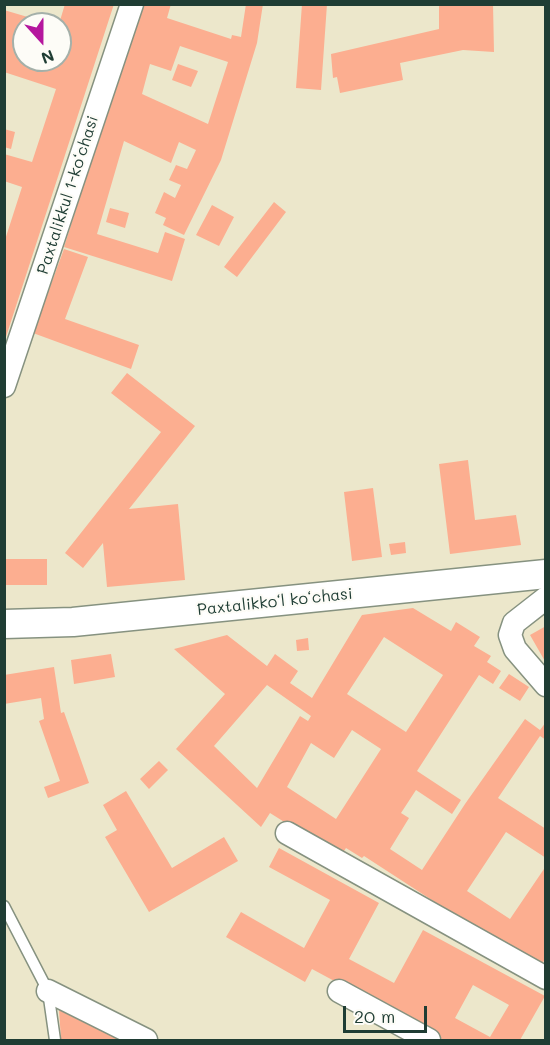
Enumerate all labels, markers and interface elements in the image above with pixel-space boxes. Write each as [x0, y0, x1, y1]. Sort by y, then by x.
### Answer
north arrow [12, 12, 72, 72]
text: N [38, 45, 57, 69]
street label: Paxtalikkul 1-koʻchasi [33, 113, 103, 277]
street label: Paxtalikkoʻl koʻchasi [196, 584, 354, 620]
scale bar [346, 994, 430, 1032]
text: 20 m [354, 1004, 395, 1028]

